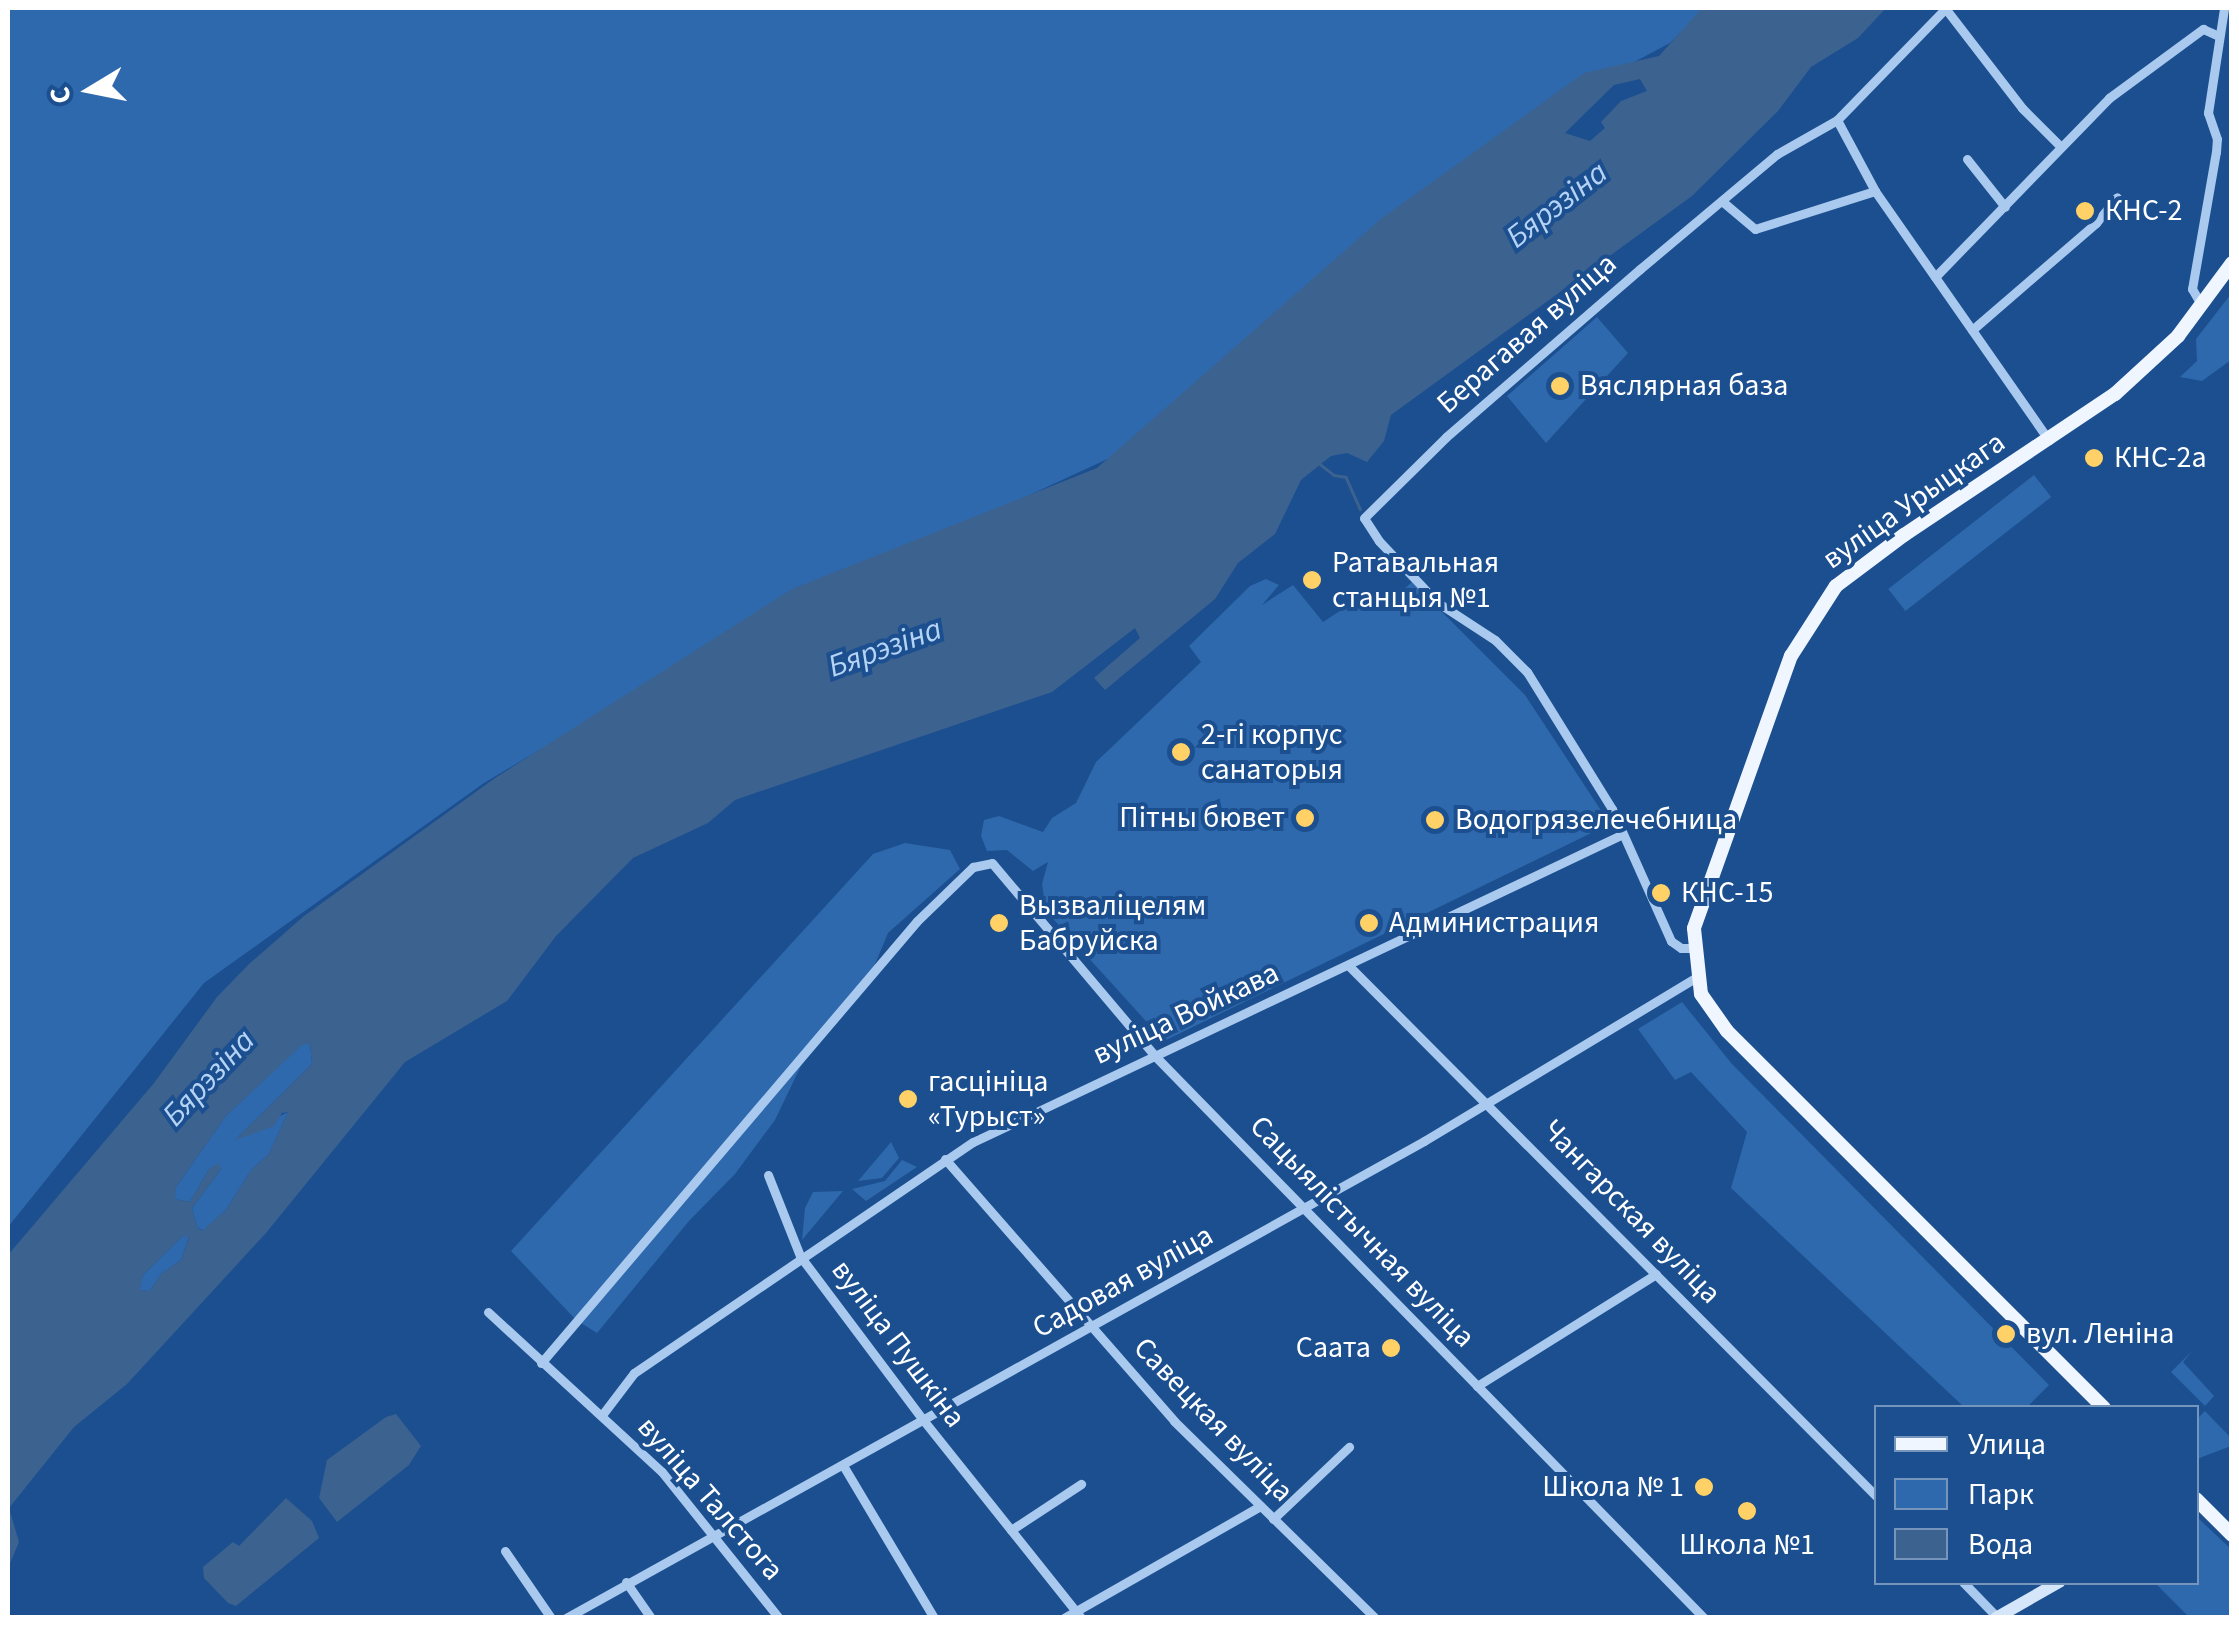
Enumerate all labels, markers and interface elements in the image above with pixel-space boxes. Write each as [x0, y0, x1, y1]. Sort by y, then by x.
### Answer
north arrow [40, 40, 140, 140]
text: С [39, 84, 82, 107]
water label: Бярэзіна [1499, 153, 1615, 257]
place label: КНС-2 [2105, 193, 2183, 229]
marker: КНС-2 [2074, 200, 2096, 222]
street label: Берагавая вуліца [1430, 246, 1624, 422]
place label: Вяслярная база [1580, 368, 1788, 404]
marker: Вяслярная база [1549, 375, 1571, 397]
street label: вуліца Урыцкага [1816, 425, 2012, 577]
place label: КНС-2а [2114, 440, 2207, 476]
marker: КНС-2а [2083, 447, 2105, 469]
place label: Ратавальная станцыя №1 [1332, 545, 1499, 616]
marker: Ратавальная станцыя №1 [1301, 569, 1323, 591]
water label: Бярэзіна [823, 610, 947, 686]
place label: 2-гі корпус санаторыя [1201, 717, 1343, 788]
marker: 2-гі корпус санаторыя [1170, 741, 1192, 763]
place label: Пітны бювет [1119, 800, 1285, 836]
place label: Водогрязелечебница [1455, 802, 1737, 838]
marker: Пітны бювет [1294, 807, 1316, 829]
marker: Водогрязелечебница [1424, 809, 1446, 831]
place label: КНС-15 [1681, 875, 1773, 911]
marker: КНС-15 [1650, 882, 1672, 904]
place label: Вызваліцелям Бабруйска [1019, 888, 1206, 958]
place label: Администрация [1389, 905, 1599, 941]
marker: Вызваліцелям Бабруйска [988, 912, 1010, 934]
marker: Администрация [1358, 912, 1380, 934]
street label: вуліца Войкава [1087, 955, 1285, 1073]
water label: Бярэзіна [155, 1022, 263, 1134]
place label: гасцініца «Турыст» [928, 1064, 1048, 1134]
marker: гасцініца «Турыст» [897, 1088, 919, 1110]
street label: Сацыялістычная вуліца [1242, 1109, 1482, 1355]
street label: Чангарская вуліца [1534, 1112, 1728, 1312]
street label: Садовая вуліца [1027, 1218, 1219, 1346]
street label: вуліца Пушкіна [823, 1253, 973, 1435]
place label: вул. Леніна [2026, 1316, 2174, 1352]
marker: вул. Леніна [1995, 1323, 2017, 1345]
street label: Савецкая вуліца [1126, 1330, 1300, 1510]
place label: Саата [1296, 1330, 1371, 1366]
marker: Саата [1380, 1337, 1402, 1359]
legend [1874, 1405, 2199, 1585]
street label: вуліца Талстога [629, 1410, 791, 1588]
text: Улица [1968, 1423, 2046, 1466]
place label: Школа № 1 [1542, 1469, 1684, 1505]
text: Парк [1968, 1473, 2034, 1516]
marker: Школа № 1 [1693, 1476, 1715, 1498]
marker: Школа №1 [1736, 1500, 1758, 1522]
text: Вода [1968, 1523, 2033, 1566]
place label: Школа №1 [1679, 1527, 1815, 1563]

